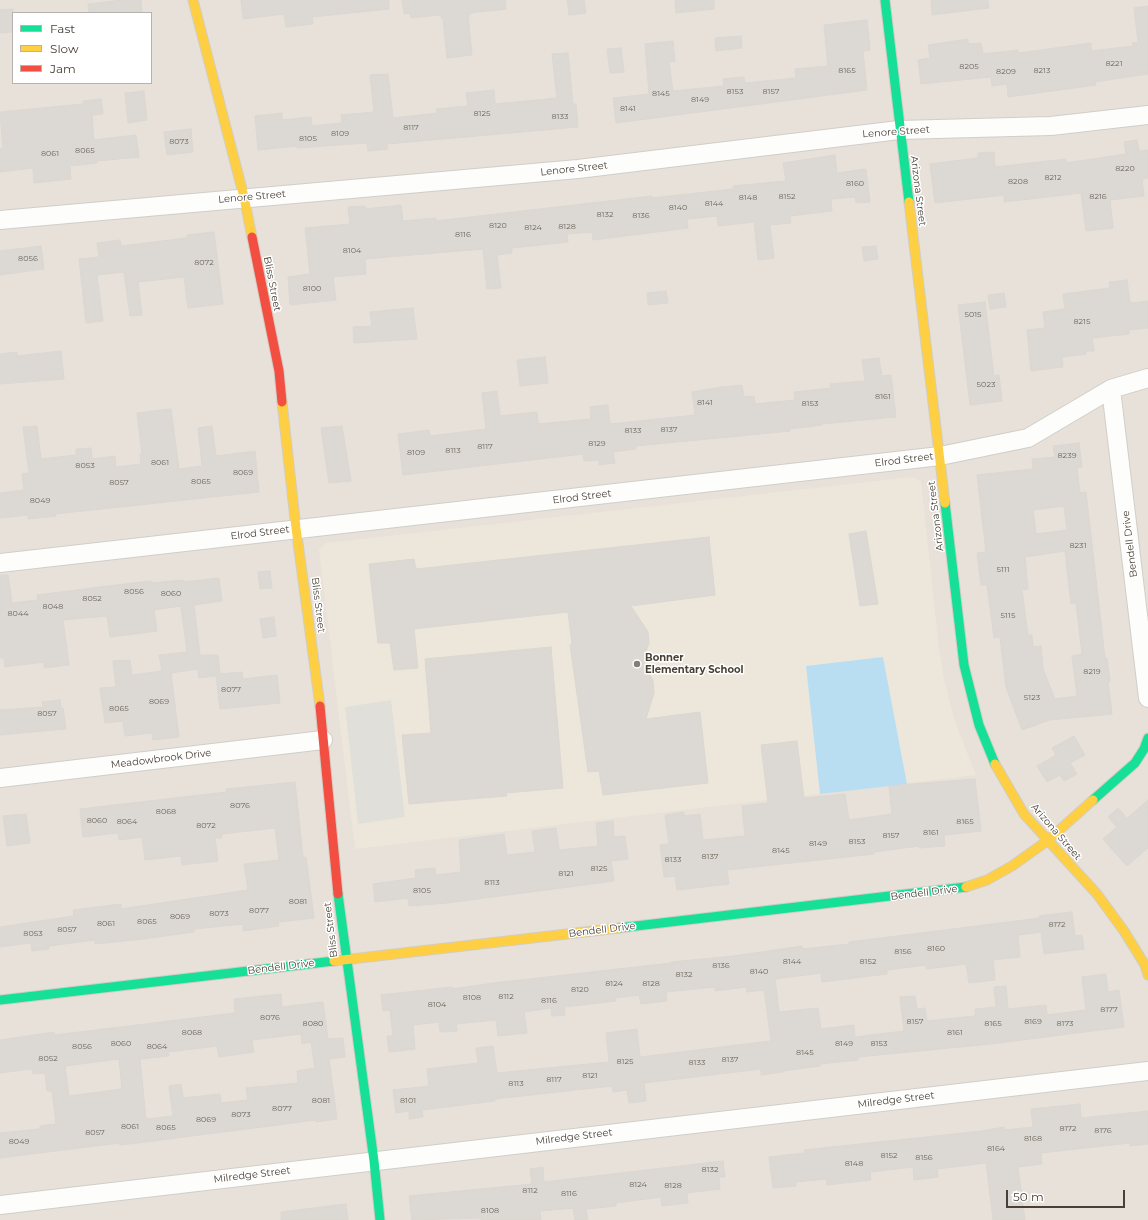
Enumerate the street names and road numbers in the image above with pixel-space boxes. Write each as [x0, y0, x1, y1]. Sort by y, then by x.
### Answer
street label: Lenore Street [862, 124, 930, 140]
street label: Arizona Street [908, 155, 928, 227]
street label: Lenore Street [540, 159, 608, 179]
street label: Lenore Street [218, 188, 286, 206]
street label: Bliss Street [261, 256, 283, 312]
street label: Elrod Street [874, 450, 934, 470]
street label: Arizona Street [926, 480, 946, 552]
street label: Elrod Street [552, 487, 612, 507]
street label: Bendell Drive [1120, 510, 1140, 578]
street label: Elrod Street [230, 523, 290, 543]
street label: Bliss Street [309, 577, 327, 633]
street label: Meadowbrook Drive [110, 747, 212, 771]
street label: Arizona Street [1028, 801, 1084, 863]
street label: Bendell Drive [890, 883, 958, 903]
street label: Bliss Street [322, 902, 340, 958]
street label: Bendell Drive [568, 920, 636, 940]
street label: Bendell Drive [247, 957, 315, 977]
street label: Milredge Street [857, 1089, 935, 1111]
street label: Milredge Street [535, 1126, 613, 1148]
street label: Milredge Street [213, 1164, 291, 1186]

